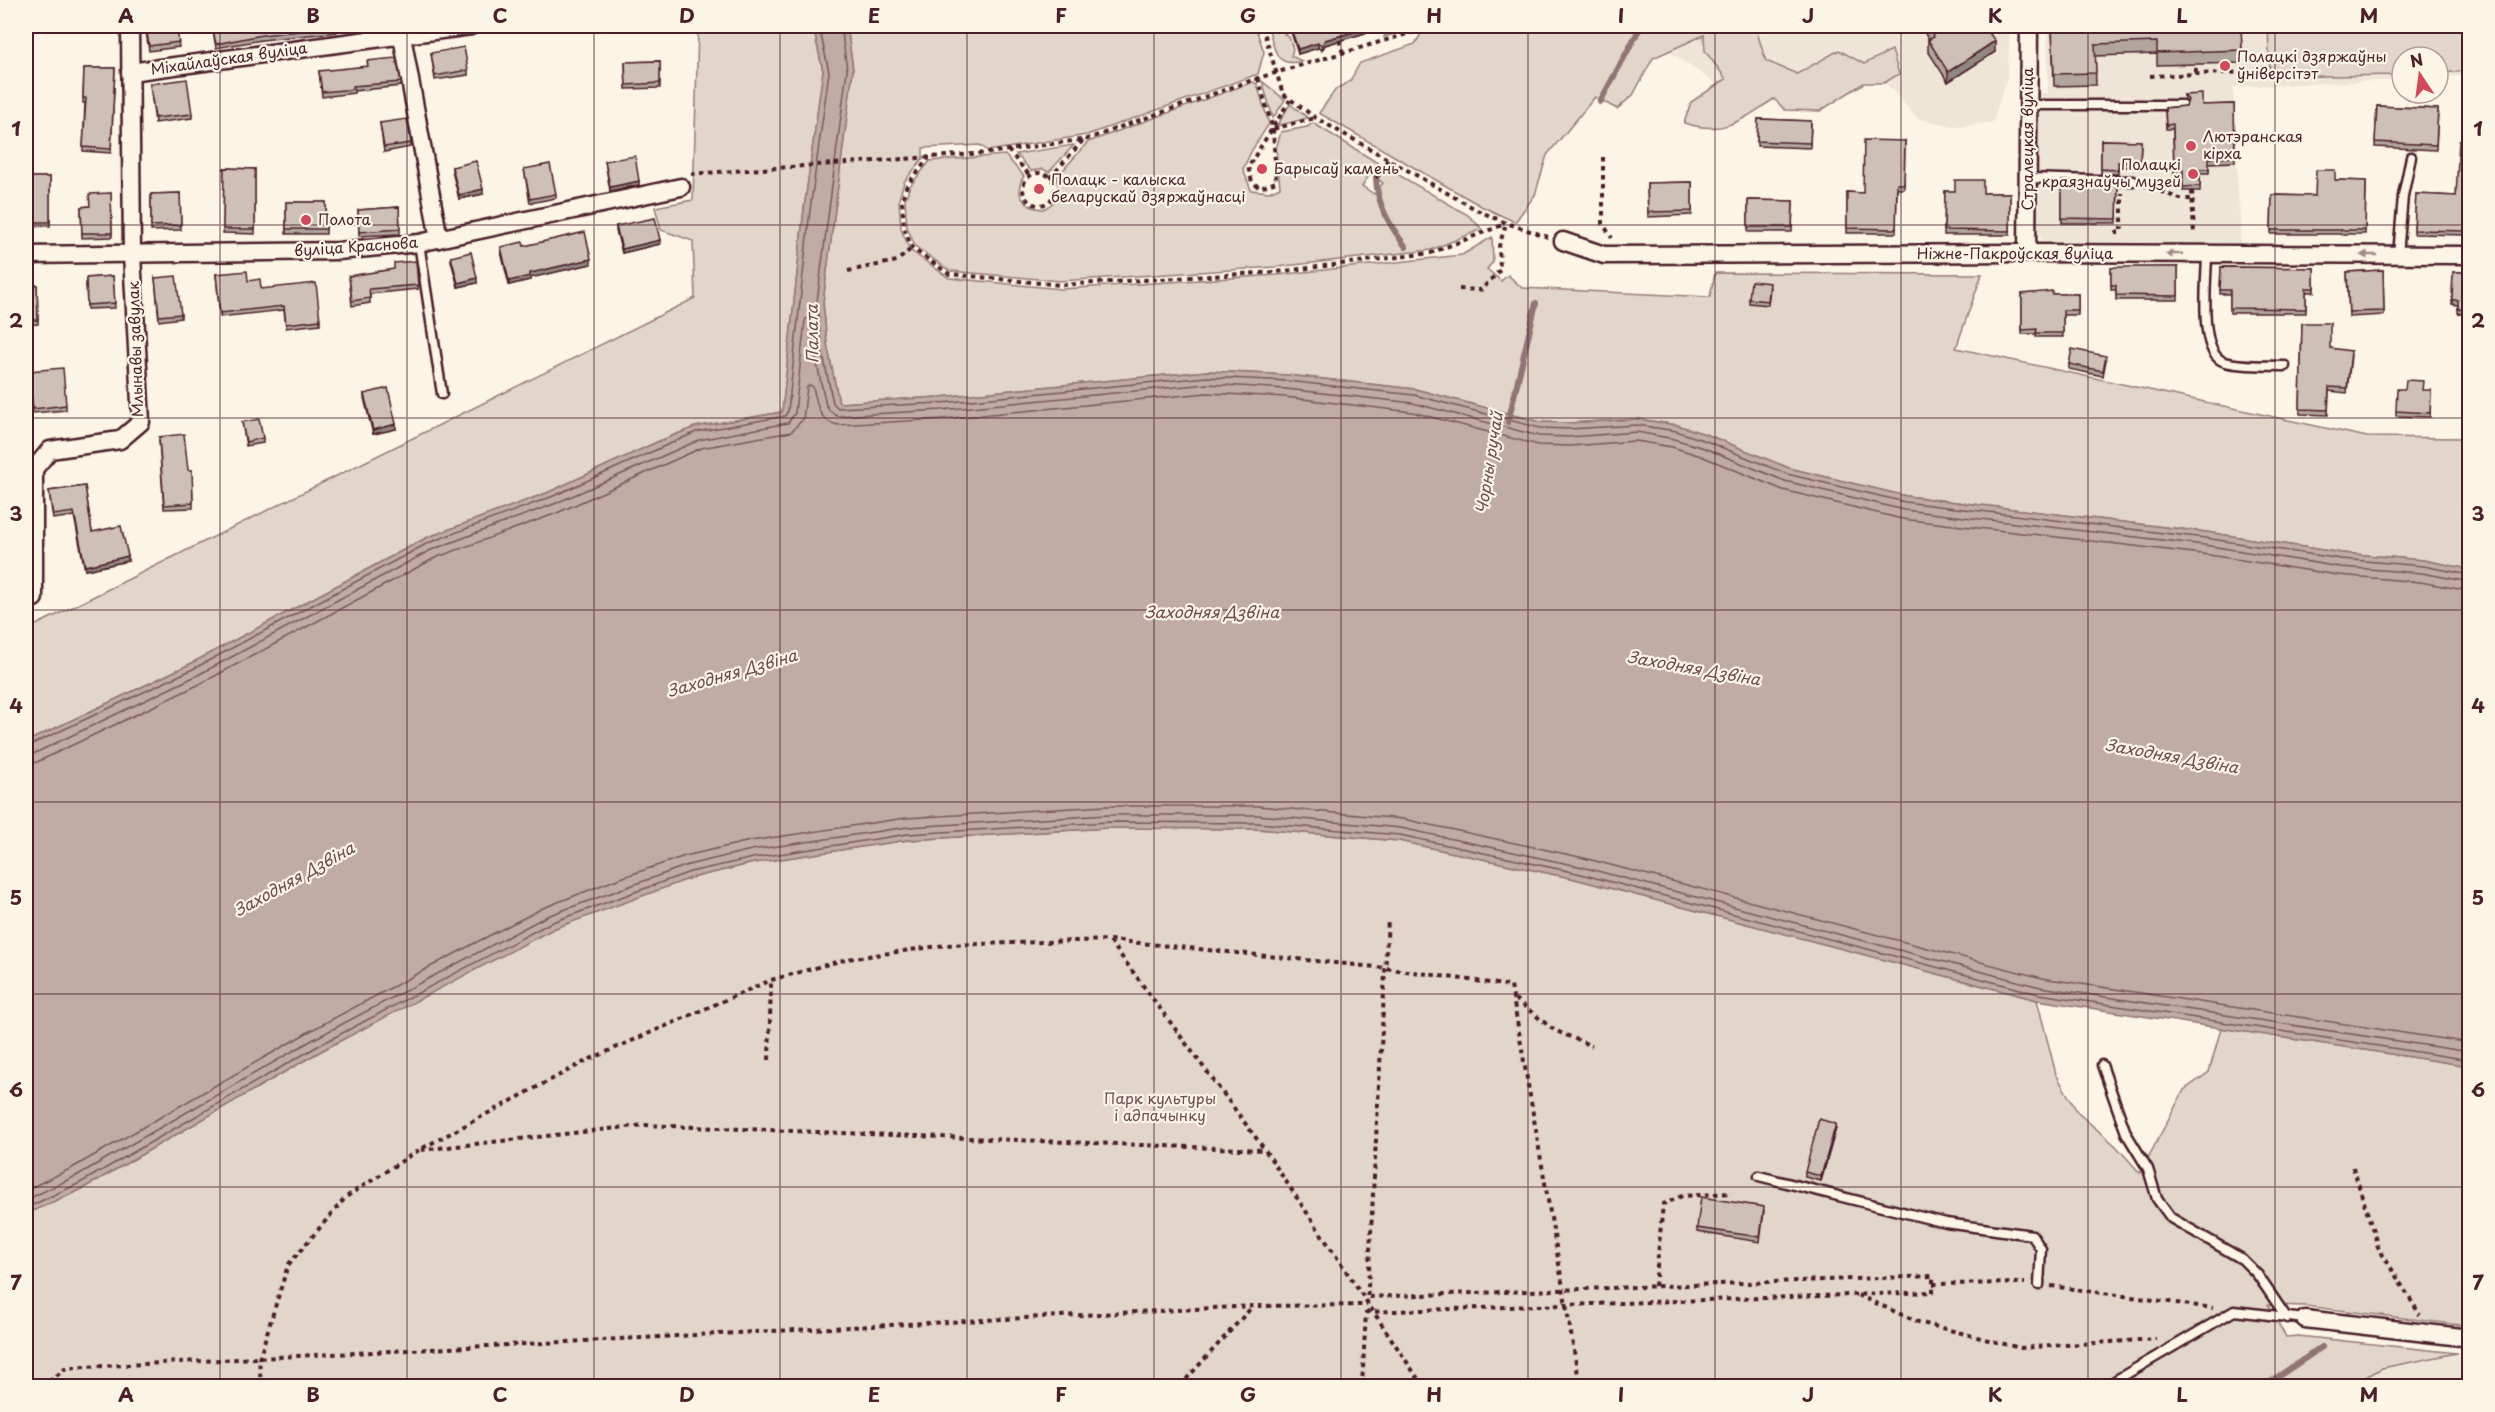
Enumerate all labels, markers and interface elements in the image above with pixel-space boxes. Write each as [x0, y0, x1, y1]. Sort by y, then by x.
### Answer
text: A [118, 0, 134, 30]
text: B [306, 0, 320, 30]
text: C [492, 0, 508, 30]
text: D [679, 0, 695, 30]
text: E [868, 0, 880, 30]
text: F [1055, 0, 1067, 30]
text: G [1240, 0, 1256, 30]
text: H [1426, 0, 1442, 30]
text: I [1618, 0, 1624, 30]
text: J [1802, 0, 1814, 30]
text: K [1988, 0, 2003, 30]
text: L [2176, 0, 2188, 30]
text: M [2360, 0, 2378, 30]
street label: Міхайлаўская вуліца [149, 35, 309, 80]
place label: Полацкі дзяржаўны ўніверсітэт [2237, 44, 2387, 84]
north arrow [2390, 45, 2450, 105]
text: N [2408, 46, 2425, 73]
marker: Полацкі дзяржаўны ўніверсітэт [2218, 59, 2232, 73]
street label: Стралецкая вуліца [2015, 67, 2038, 210]
text: 1 [11, 113, 21, 143]
text: 1 [2473, 113, 2483, 143]
place label: Лютэранская кірха [2203, 124, 2303, 164]
marker: Лютэранская кірха [2184, 139, 2198, 153]
place label: Полацкі краязнаўчы музей [2042, 152, 2181, 192]
place label: Барысаў камень [1274, 156, 1399, 179]
marker: Барысаў камень [1255, 162, 1269, 176]
place label: Полацк - калыска беларускай дзяржаўнасці [1051, 167, 1246, 207]
marker: Полацкі краязнаўчы музей [2186, 167, 2200, 181]
marker: Полацк - калыска беларускай дзяржаўнасці [1032, 182, 1046, 196]
place label: Полота [318, 207, 371, 230]
marker: Полота [299, 213, 313, 227]
street label: вуліца Краснова [293, 230, 419, 261]
street label: Ніжне-Пакроўская вуліца [1917, 241, 2114, 264]
one-way arrow [2165, 249, 2184, 259]
one-way arrow [2360, 250, 2379, 260]
street label: Млынавы завулак [121, 281, 148, 418]
water label: Палата [798, 303, 824, 364]
text: 2 [9, 305, 23, 335]
text: 2 [2471, 305, 2485, 335]
water label: Чорны ручай [1468, 408, 1508, 516]
text: 3 [9, 498, 23, 528]
text: 3 [2471, 498, 2485, 528]
water label: Заходняя Дзвіна [1145, 599, 1280, 623]
water label: Заходняя Дзвіна [664, 642, 801, 702]
water label: Заходняя Дзвіна [1626, 644, 1763, 691]
text: 4 [9, 690, 23, 720]
text: 4 [2471, 690, 2485, 720]
water label: Заходняя Дзвіна [2104, 732, 2241, 779]
water label: Заходняя Дзвіна [229, 835, 359, 921]
text: 5 [10, 882, 22, 912]
text: 5 [2472, 882, 2484, 912]
text: 6 [9, 1074, 23, 1104]
text: 6 [2471, 1074, 2485, 1104]
park label: Парк культуры і адпачынку [1104, 1086, 1216, 1126]
text: 7 [10, 1267, 22, 1297]
text: 7 [2472, 1267, 2484, 1297]
text: A [118, 1379, 134, 1409]
text: B [306, 1379, 320, 1409]
text: C [492, 1379, 508, 1409]
text: D [679, 1379, 695, 1409]
text: E [868, 1379, 880, 1409]
text: F [1055, 1379, 1067, 1409]
text: G [1240, 1379, 1256, 1409]
text: H [1426, 1379, 1442, 1409]
text: I [1618, 1379, 1624, 1409]
text: J [1802, 1379, 1814, 1409]
text: K [1988, 1379, 2003, 1409]
text: L [2176, 1379, 2188, 1409]
text: M [2360, 1379, 2378, 1409]

